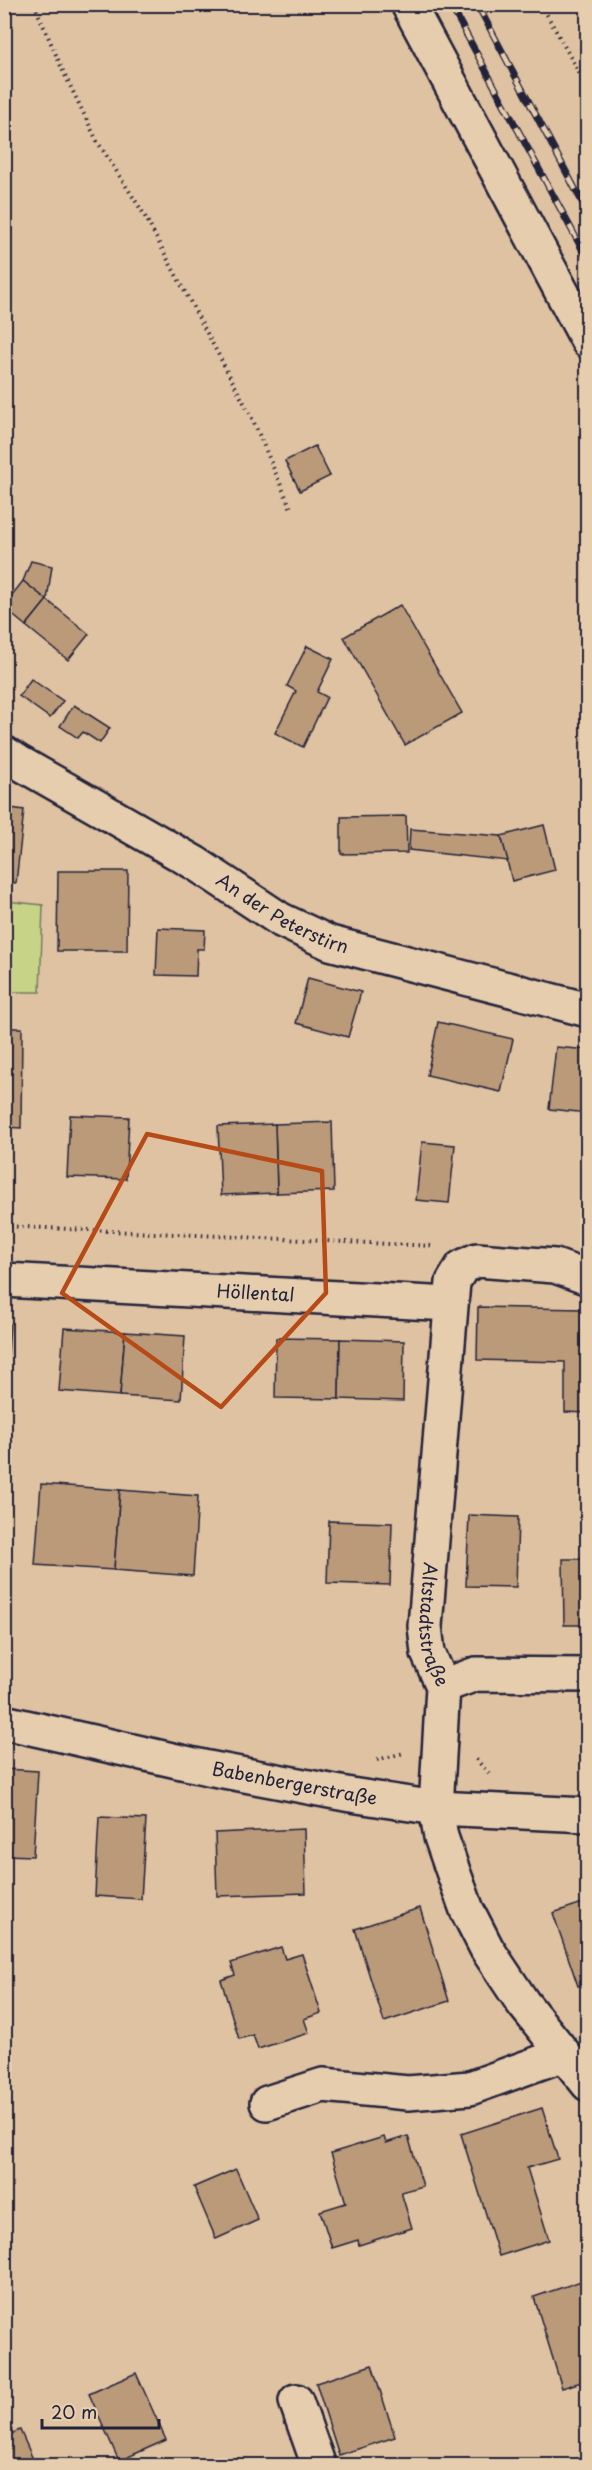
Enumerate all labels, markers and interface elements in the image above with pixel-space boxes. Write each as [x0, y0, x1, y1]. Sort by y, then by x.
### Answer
street label: An der Peterstirn [211, 866, 351, 959]
street label: Höllental [216, 1276, 295, 1308]
street label: Altstadtstraße [413, 1561, 456, 1691]
street label: Babenbergerstraße [210, 1754, 379, 1811]
scale bar [42, 2392, 159, 2430]
text: 20 m [51, 2398, 97, 2425]

